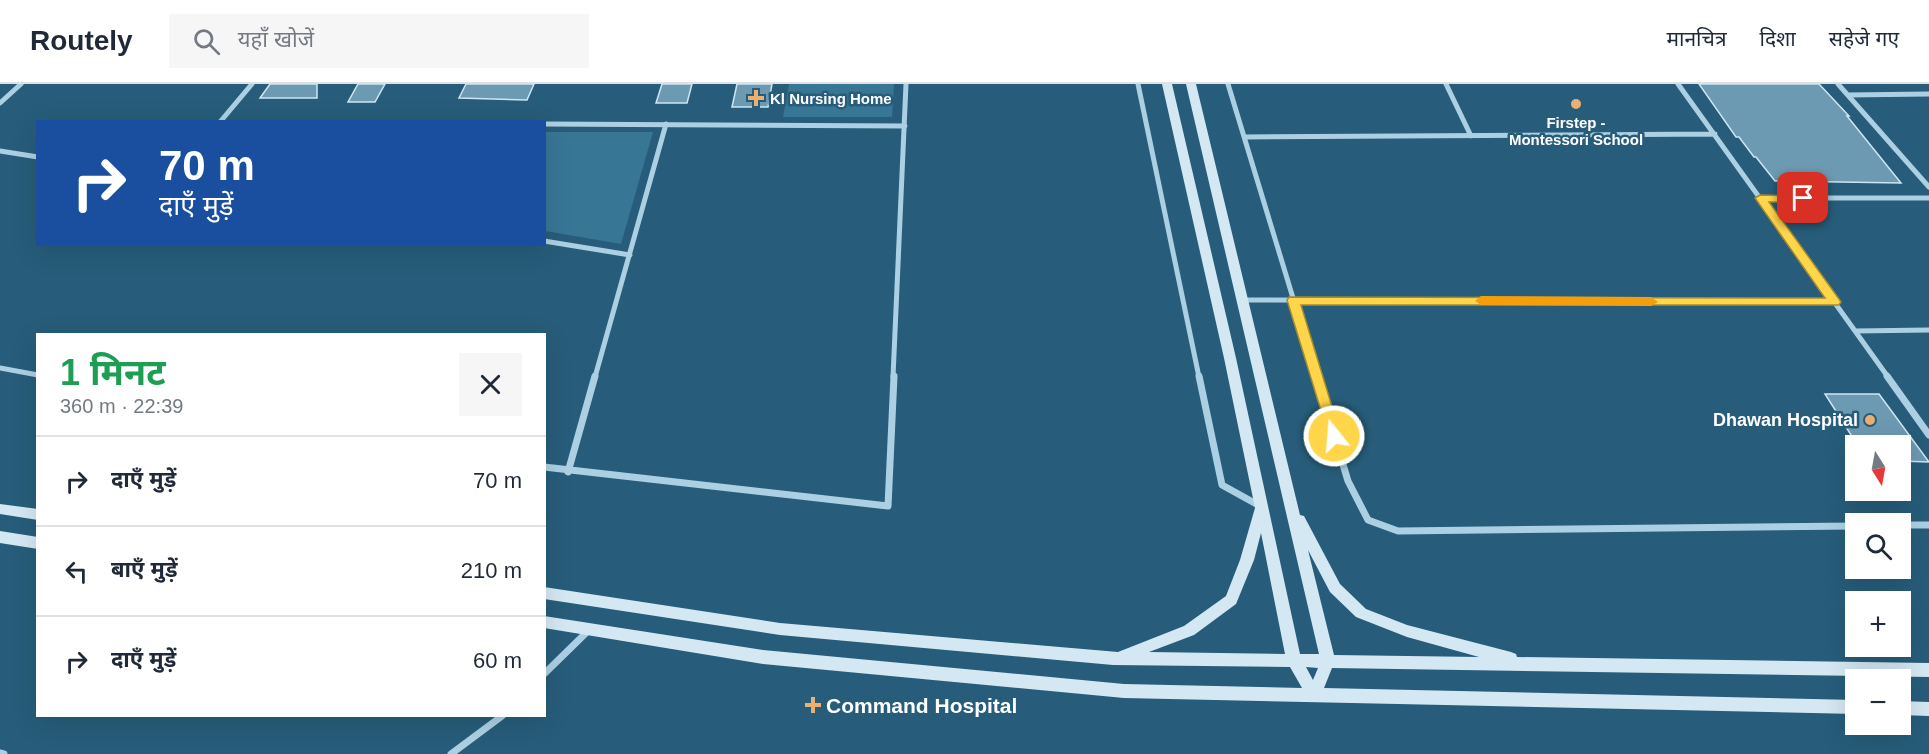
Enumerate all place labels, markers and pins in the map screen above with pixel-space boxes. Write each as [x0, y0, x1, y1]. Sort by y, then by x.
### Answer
marker: Kl Nursing Home [747, 89, 765, 107]
place label: Kl Nursing Home [770, 90, 892, 107]
marker: Firstep - Montessori School [1569, 97, 1583, 111]
place label: Firstep - Montessori School [1509, 114, 1643, 148]
pin [1777, 172, 1828, 223]
place label: Dhawan Hospital [1713, 410, 1858, 430]
marker: Dhawan Hospital [1863, 413, 1877, 427]
place label: Command Hospital [826, 694, 1017, 717]
marker: Command Hospital [804, 696, 822, 714]

